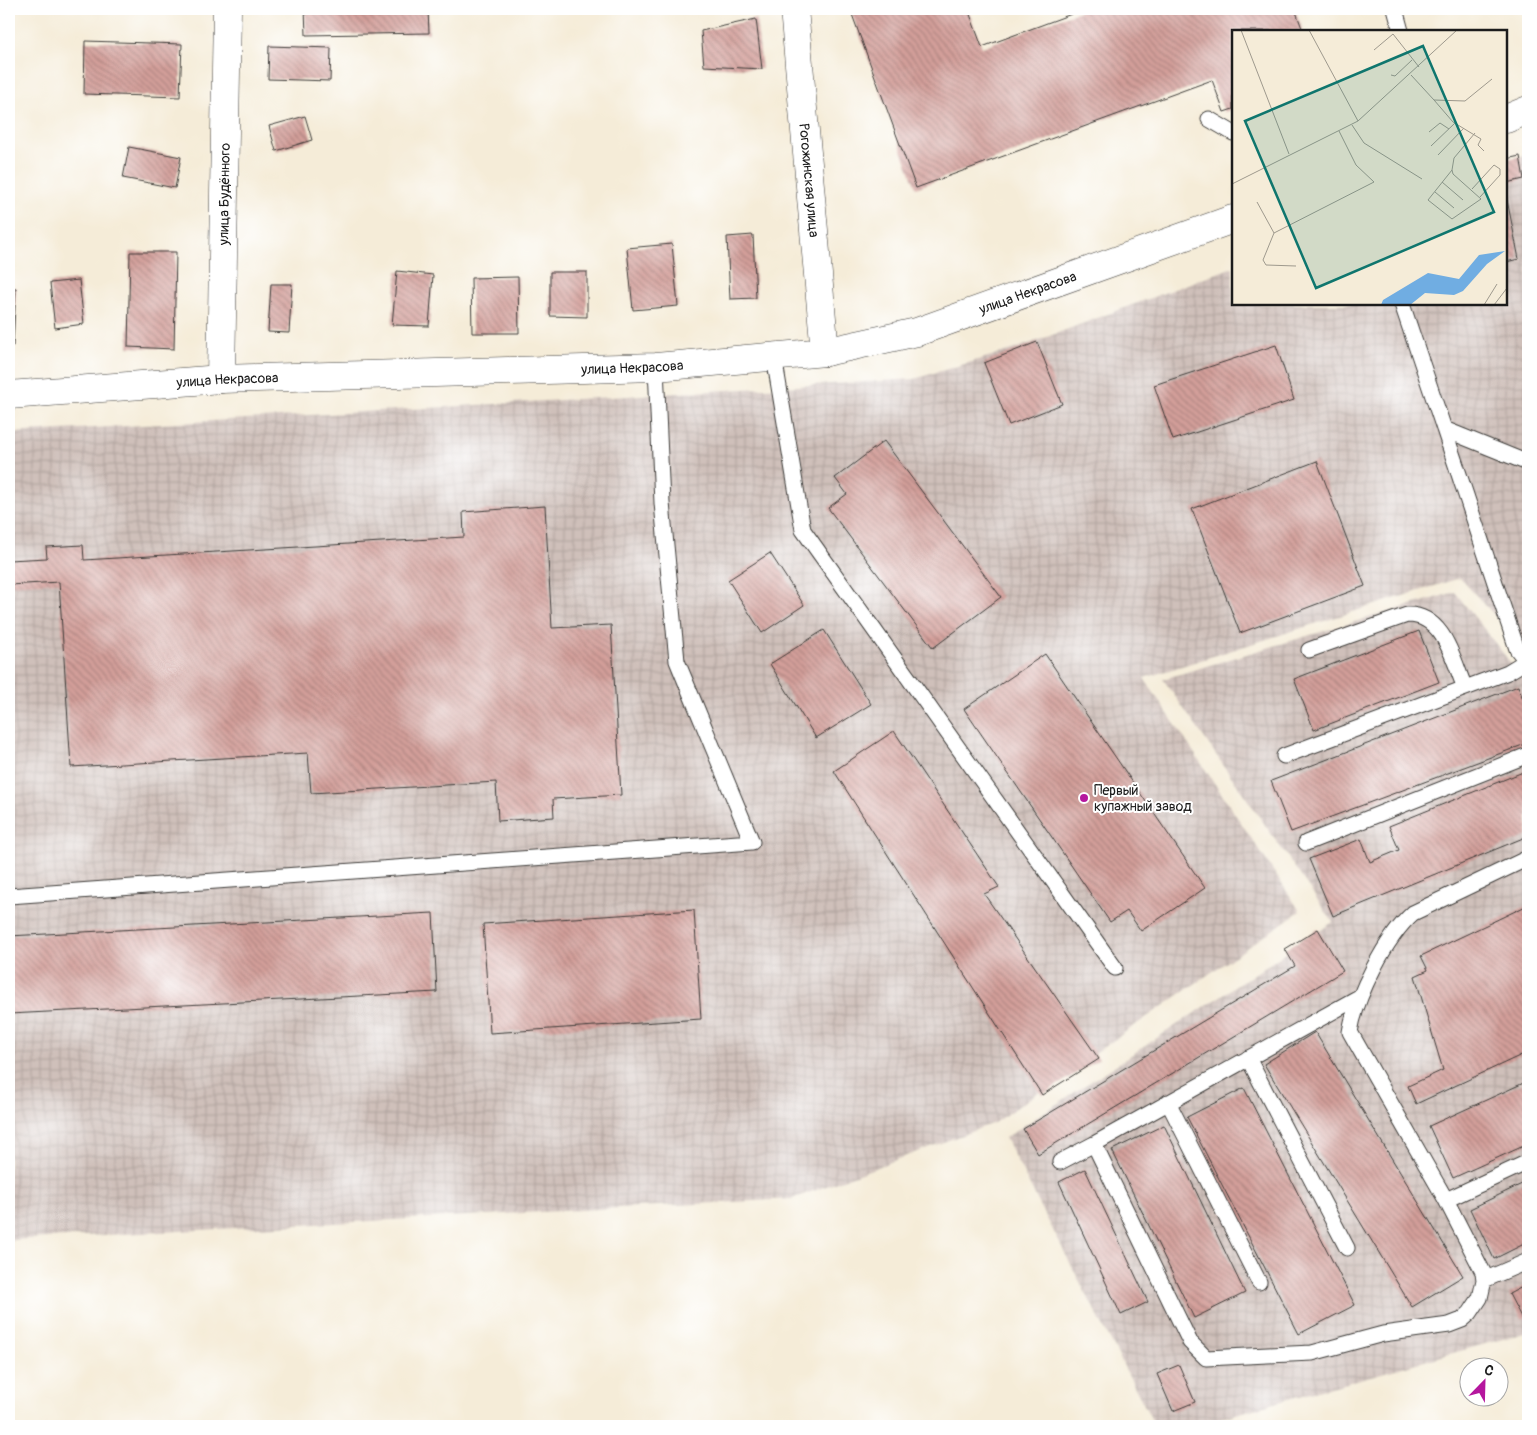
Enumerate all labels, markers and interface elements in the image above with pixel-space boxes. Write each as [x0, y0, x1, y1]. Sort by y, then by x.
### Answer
inset map [1232, 30, 1507, 305]
street label: Рогожинская улица [796, 123, 823, 238]
street label: улица Будённого [215, 142, 233, 246]
street label: улица Некрасова [976, 267, 1079, 318]
street label: улица Некрасова [580, 356, 684, 378]
street label: улица Некрасова [175, 369, 279, 391]
place label: Первый купажный завод [1094, 782, 1192, 815]
marker: Первый купажный завод [1078, 792, 1090, 804]
north arrow [1460, 1358, 1510, 1408]
text: С [1482, 1361, 1497, 1380]

